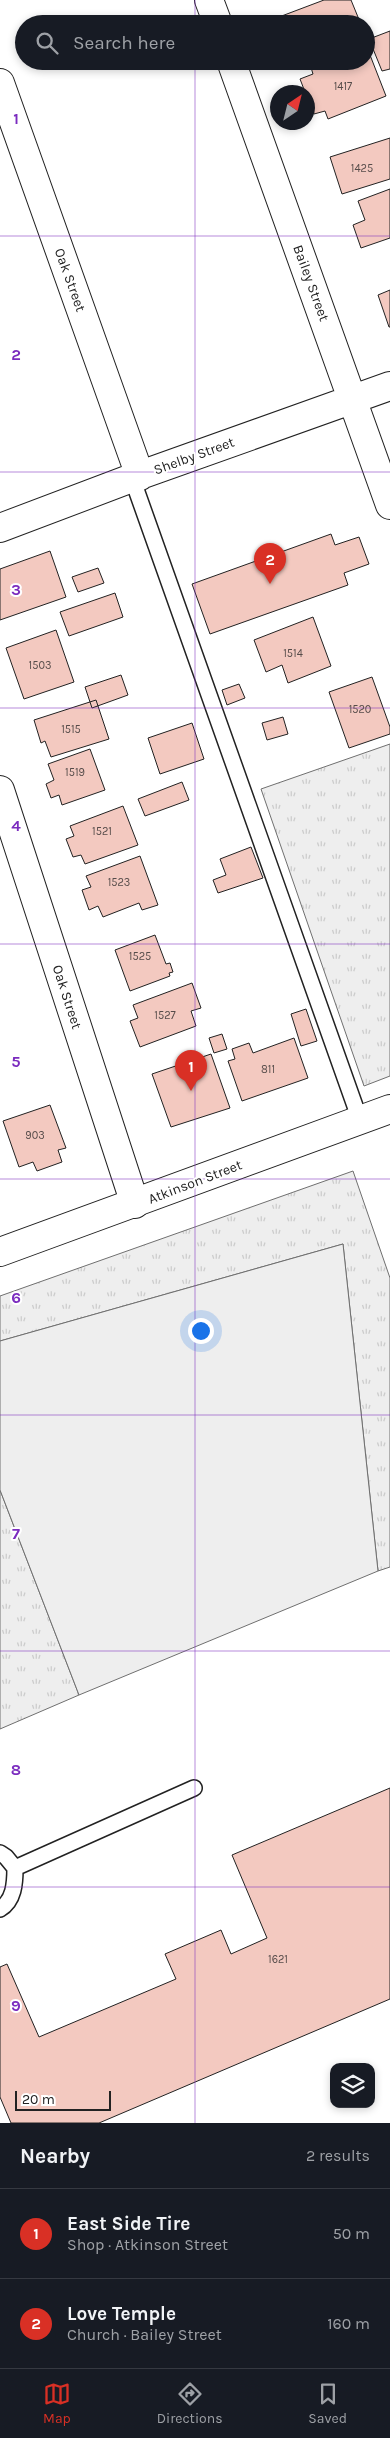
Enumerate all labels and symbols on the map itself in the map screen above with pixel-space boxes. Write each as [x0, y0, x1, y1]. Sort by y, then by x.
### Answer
house number: 1417 [334, 80, 352, 93]
north arrow [270, 85, 315, 130]
text: 1 [13, 109, 19, 128]
house number: 1425 [351, 162, 373, 175]
street label: Bailey Street [289, 243, 333, 323]
street label: Oak Street [51, 246, 89, 314]
text: 2 [11, 345, 21, 364]
street label: Shelby Street [151, 434, 237, 478]
pin: 2 [254, 543, 286, 584]
text: 3 [11, 580, 21, 599]
house number: 1514 [283, 647, 303, 660]
house number: 1503 [29, 659, 51, 672]
house number: 1520 [349, 703, 371, 716]
house number: 1515 [61, 723, 81, 736]
house number: 1519 [65, 766, 85, 779]
text: 4 [11, 816, 21, 835]
house number: 1521 [92, 825, 112, 838]
house number: 1523 [108, 876, 130, 889]
house number: 1525 [129, 950, 151, 963]
street label: Oak Street [49, 963, 85, 1031]
house number: 1527 [154, 1009, 176, 1022]
pin: 1 [175, 1050, 207, 1091]
text: 5 [11, 1052, 21, 1071]
house number: 811 [261, 1063, 275, 1076]
house number: 903 [25, 1129, 45, 1142]
street label: Atkinson Street [146, 1156, 244, 1208]
text: 6 [11, 1288, 21, 1307]
your location [188, 1318, 214, 1344]
text: 7 [12, 1524, 20, 1543]
text: 8 [11, 1760, 21, 1779]
house number: 1621 [268, 1953, 288, 1966]
text: 9 [11, 1996, 21, 2015]
scale bar [15, 2088, 111, 2111]

